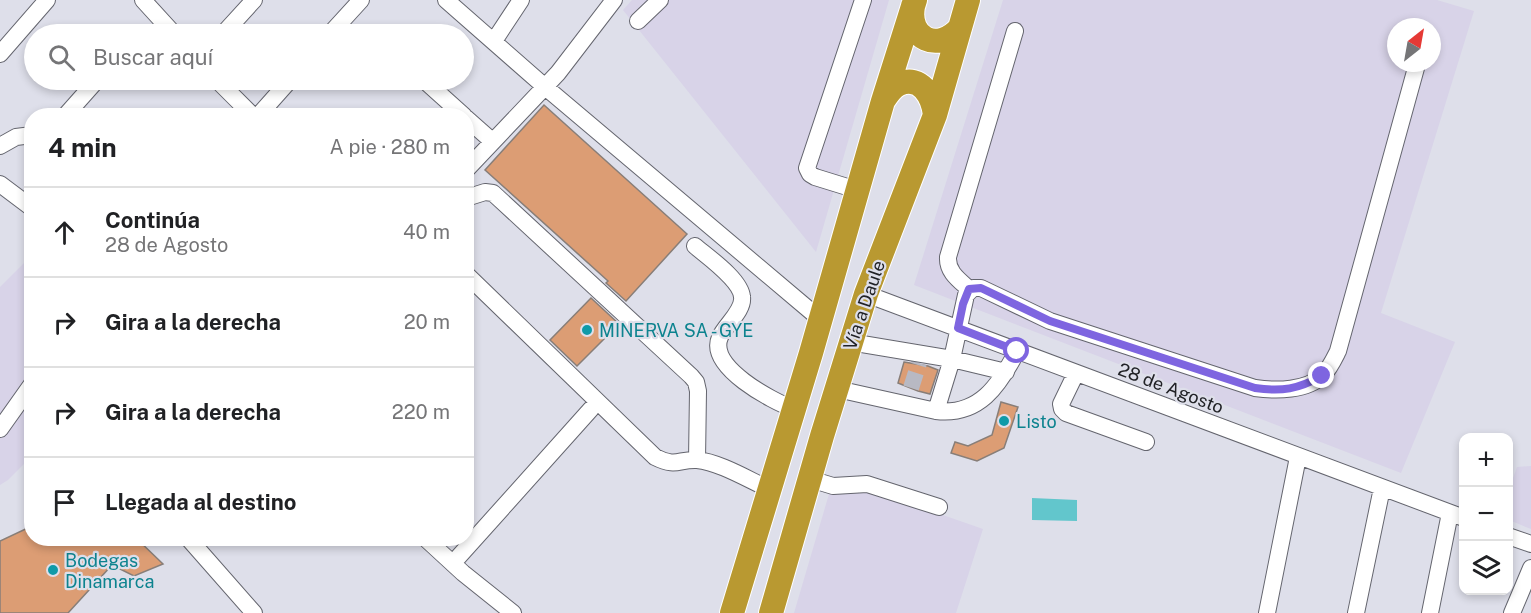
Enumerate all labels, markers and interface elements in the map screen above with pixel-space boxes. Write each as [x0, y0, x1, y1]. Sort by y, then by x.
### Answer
north arrow [1387, 18, 1441, 72]
search box [24, 24, 474, 90]
icon: search [45, 41, 78, 74]
text: Buscar aquí [93, 44, 213, 70]
text: 4 min [48, 132, 117, 163]
text: A pie · 280 m [330, 135, 450, 159]
text: Continúa [105, 207, 200, 233]
icon: ahead [48, 216, 81, 249]
text: 40 m [403, 220, 450, 244]
text: 28 de Agosto [105, 233, 228, 257]
street label: Vía a Daule [839, 258, 889, 352]
icon: right [48, 306, 81, 339]
text: Gira a la derecha [105, 309, 281, 335]
text: 20 m [404, 310, 450, 334]
place label: MINERVA SA - GYE [599, 320, 753, 341]
marker: MINERVA SA - GYE [580, 323, 594, 337]
route start [1003, 337, 1029, 363]
street label: 28 de Agosto [1115, 358, 1227, 418]
route end [1308, 362, 1334, 388]
icon: right [48, 396, 81, 429]
text: Gira a la derecha [105, 399, 281, 425]
text: 220 m [392, 400, 450, 424]
place label: Listo [1016, 411, 1057, 432]
marker: Listo [997, 414, 1011, 428]
map controls [1459, 433, 1513, 595]
button: + [1459, 433, 1513, 487]
icon: arrive [48, 486, 81, 519]
button: − [1459, 487, 1513, 541]
text: Llegada al destino [105, 489, 296, 515]
button: layers [1459, 541, 1513, 595]
place label: Bodegas Dinamarca [65, 550, 154, 592]
marker: Bodegas Dinamarca [46, 563, 60, 577]

